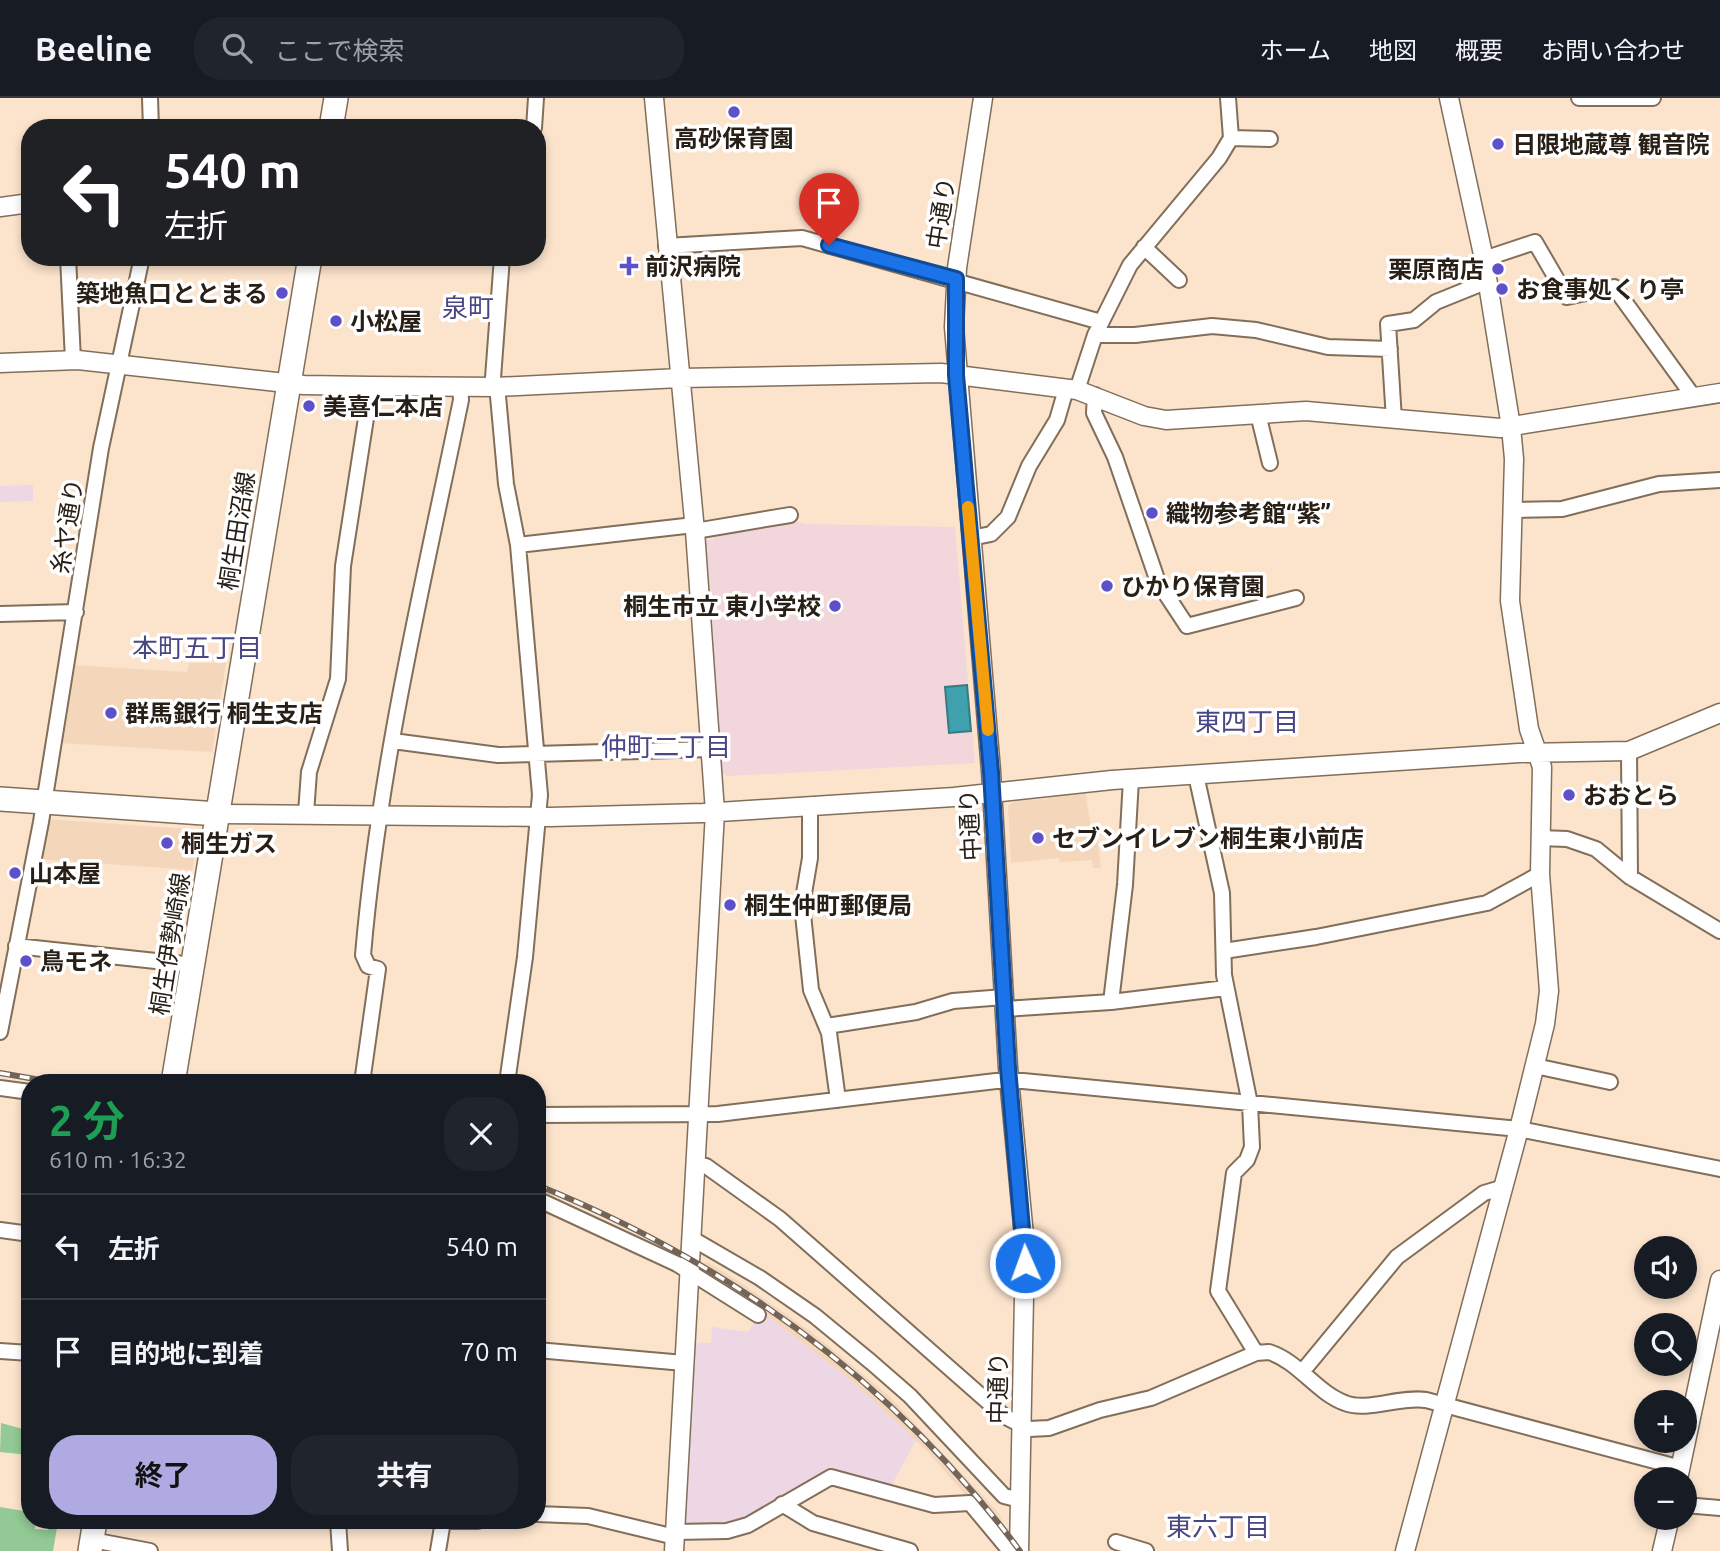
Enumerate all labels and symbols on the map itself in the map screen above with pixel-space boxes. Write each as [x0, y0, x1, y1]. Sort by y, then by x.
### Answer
marker: 高砂保育園 [726, 104, 742, 120]
place label: 高砂保育園 [674, 125, 794, 152]
place label: 日限地蔵尊 観音院 [1512, 131, 1710, 158]
marker: 日限地蔵尊 観音院 [1490, 136, 1506, 152]
pin [799, 173, 859, 245]
street label: 中通り [922, 175, 960, 251]
place label: 前沢病院 [645, 253, 741, 280]
marker: 前沢病院 [619, 256, 639, 276]
place label: 栗原商店 [1388, 256, 1484, 283]
marker: 栗原商店 [1490, 261, 1506, 277]
place label: お食事処くり亭 [1516, 276, 1684, 303]
place label: 築地魚口ととまる [76, 280, 268, 307]
marker: お食事処くり亭 [1494, 281, 1510, 297]
marker: 築地魚口ととまる [274, 285, 290, 301]
district label: 泉町 [442, 293, 494, 322]
place label: 小松屋 [350, 308, 422, 335]
marker: 小松屋 [328, 313, 344, 329]
place label: 美喜仁本店 [323, 393, 443, 420]
marker: 美喜仁本店 [301, 398, 317, 414]
street label: 桐生田沼線 [214, 470, 260, 592]
street label: 糸ヤ通り [46, 476, 88, 576]
place label: 織物参考館“紫” [1166, 500, 1331, 527]
marker: 織物参考館“紫” [1144, 505, 1160, 521]
place label: ひかり保育園 [1121, 573, 1265, 600]
marker: ひかり保育園 [1099, 578, 1115, 594]
place label: 桐生市立 東小学校 [623, 593, 821, 620]
marker: 桐生市立 東小学校 [827, 598, 843, 614]
district label: 本町五丁目 [132, 633, 262, 662]
place label: 群馬銀行 桐生支店 [125, 700, 323, 727]
marker: 群馬銀行 桐生支店 [103, 705, 119, 721]
district label: 東四丁目 [1195, 707, 1299, 736]
district label: 仲町二丁目 [601, 732, 731, 761]
place label: おおとら [1583, 782, 1679, 809]
marker: おおとら [1561, 787, 1577, 803]
street label: 中通り [955, 788, 985, 862]
place label: セブンイレブン桐生東小前店 [1052, 825, 1364, 852]
place label: 桐生ガス [181, 830, 277, 857]
marker: セブンイレブン桐生東小前店 [1030, 830, 1046, 846]
marker: 桐生ガス [159, 835, 175, 851]
place label: 山本屋 [29, 860, 101, 887]
marker: 山本屋 [7, 865, 23, 881]
street label: 桐生伊勢崎線 [145, 871, 195, 1017]
place label: 桐生仲町郵便局 [744, 892, 912, 919]
marker: 桐生仲町郵便局 [722, 897, 738, 913]
place label: 鳥モネ [40, 948, 112, 975]
marker: 鳥モネ [18, 953, 34, 969]
position arrow [988, 1226, 1062, 1300]
street label: 中通り [984, 1352, 1012, 1424]
district label: 東六丁目 [1166, 1512, 1270, 1541]

